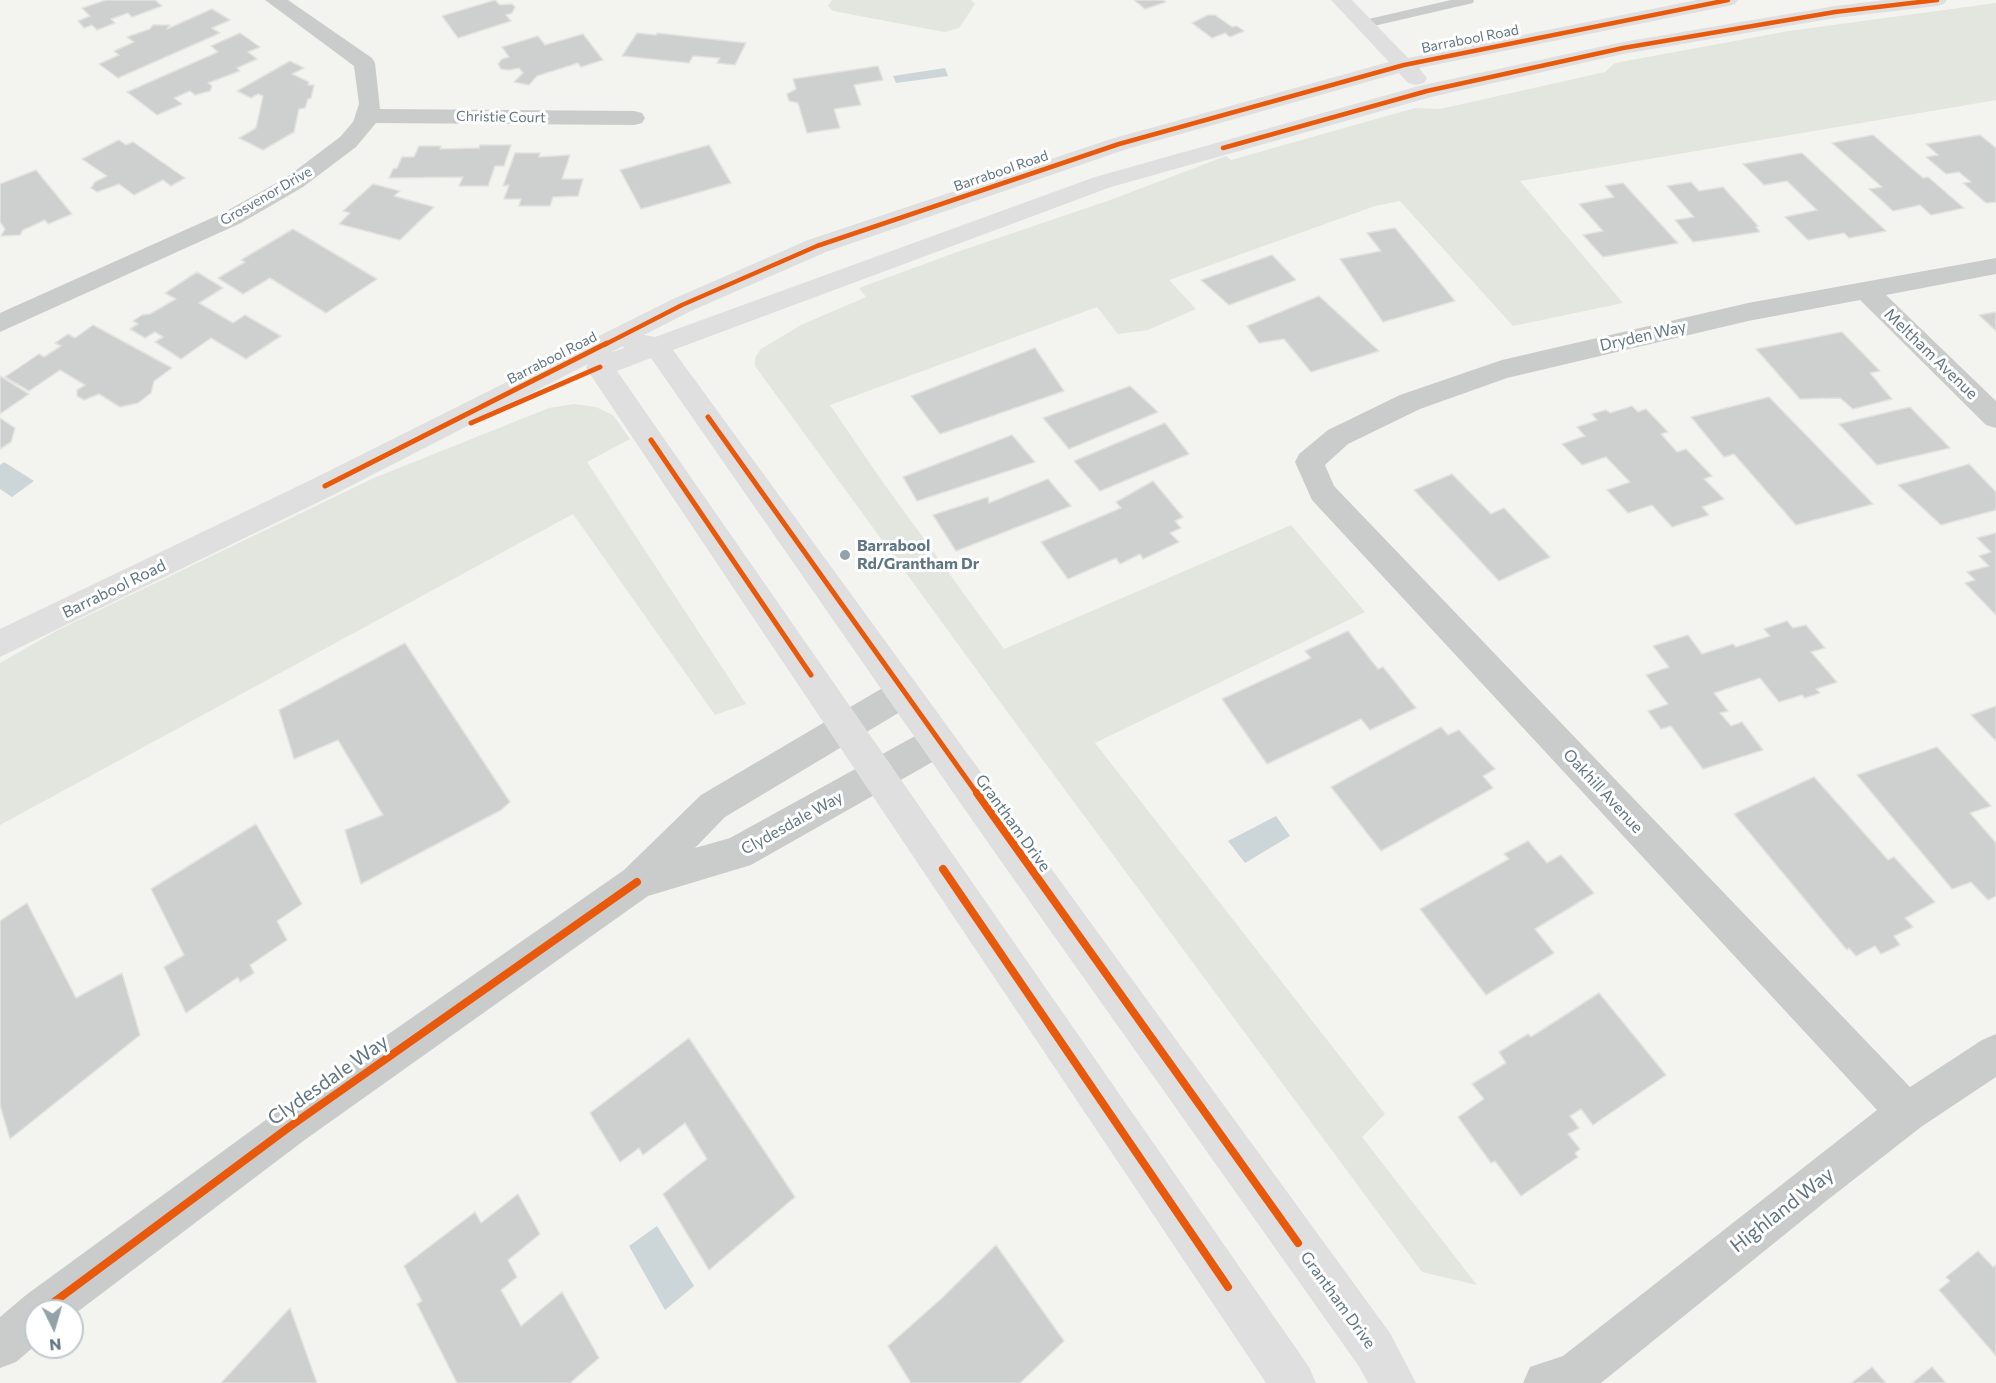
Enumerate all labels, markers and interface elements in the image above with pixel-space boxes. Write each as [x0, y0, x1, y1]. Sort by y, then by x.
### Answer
street label: Barrabool Road [1420, 21, 1520, 57]
street label: Christie Court [456, 108, 546, 126]
street label: Barrabool Road [952, 147, 1050, 195]
street label: Grosvenor Drive [217, 163, 315, 229]
street label: Meltham Avenue [1880, 305, 1982, 403]
street label: Dryden Way [1598, 317, 1688, 355]
street label: Barrabool Road [504, 328, 600, 388]
place label: Barrabool Rd/Grantham Dr [857, 536, 979, 574]
marker: Barrabool Rd/Grantham Dr [838, 548, 852, 562]
street label: Barrabool Road [59, 556, 169, 622]
street label: Oakhill Avenue [1559, 745, 1647, 837]
street label: Grantham Drive [971, 771, 1055, 875]
street label: Clydesdale Way [738, 787, 846, 859]
street label: Clydesdale Way [263, 1030, 393, 1130]
street label: Highland Way [1725, 1162, 1839, 1258]
street label: Grantham Drive [1296, 1248, 1380, 1352]
north arrow [24, 1299, 84, 1359]
text: N [49, 1335, 62, 1355]

